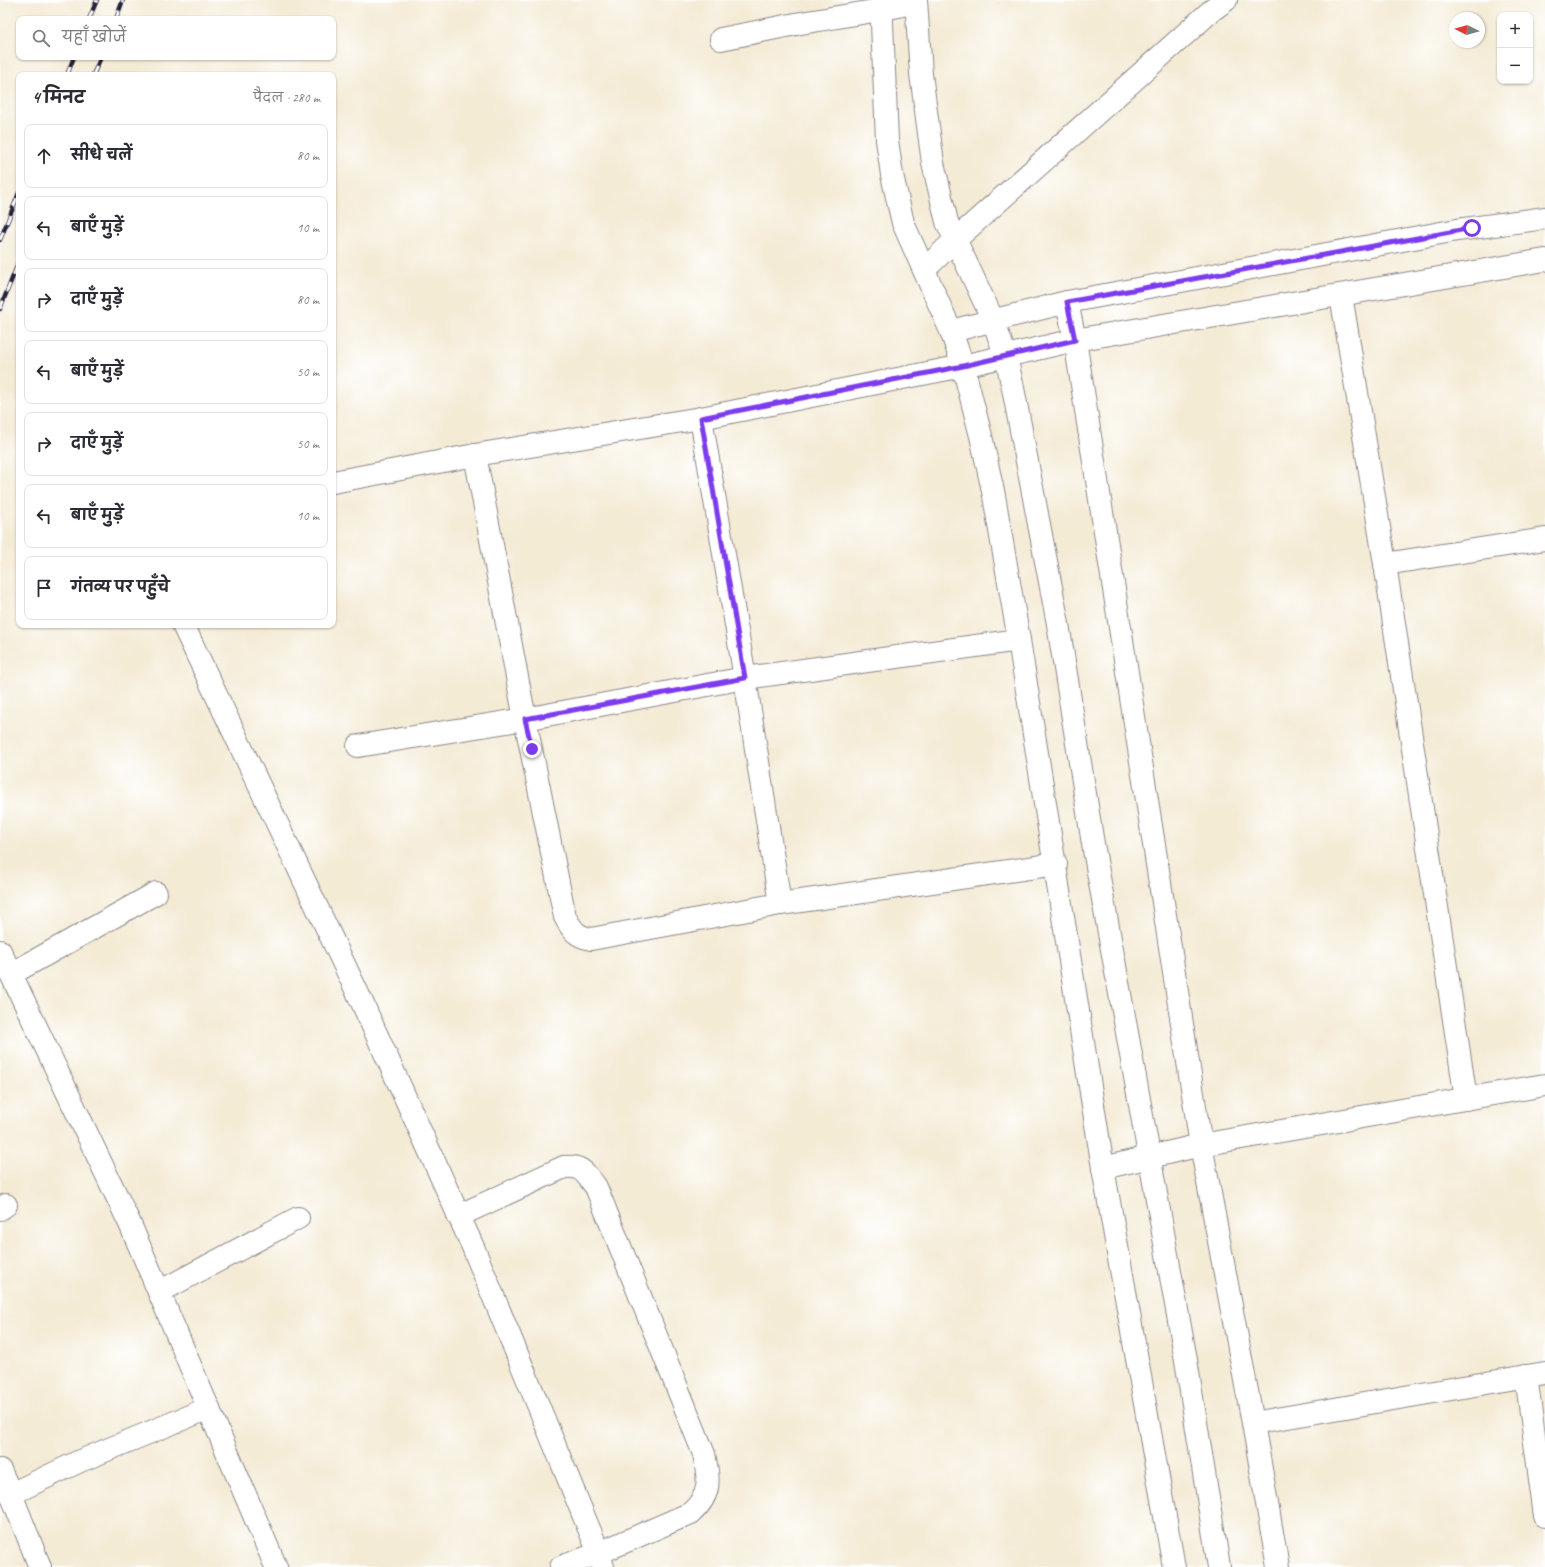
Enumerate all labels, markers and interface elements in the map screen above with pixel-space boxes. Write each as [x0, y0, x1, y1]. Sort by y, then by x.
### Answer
north arrow [1449, 12, 1485, 48]
map controls [1497, 12, 1533, 84]
button: + [1497, 12, 1533, 48]
search box [16, 16, 336, 60]
icon: search [30, 27, 52, 49]
text: यहाँ खोजें [62, 28, 126, 47]
button: − [1497, 48, 1533, 84]
text: 4 मिनट [32, 87, 85, 108]
text: पैदल · 280 m [253, 90, 320, 106]
icon: ahead [33, 145, 55, 167]
text: सीधे चलें [71, 146, 132, 165]
text: 80 m [297, 148, 319, 164]
icon: left [33, 217, 55, 239]
text: बाएँ मुड़ें [71, 218, 123, 237]
route start [1463, 219, 1481, 237]
text: 10 m [297, 220, 319, 236]
icon: right [33, 289, 55, 311]
text: दाएँ मुड़ें [71, 290, 123, 309]
text: 80 m [297, 292, 319, 308]
icon: left [33, 361, 55, 383]
text: बाएँ मुड़ें [71, 362, 123, 381]
text: 50 m [297, 364, 319, 380]
icon: right [33, 433, 55, 455]
text: दाएँ मुड़ें [71, 434, 123, 453]
text: 50 m [297, 436, 319, 452]
icon: left [33, 505, 55, 527]
text: बाएँ मुड़ें [71, 506, 123, 525]
text: 10 m [297, 508, 319, 524]
icon: arrive [33, 577, 55, 599]
text: गंतव्य पर पहुँचे [71, 578, 169, 597]
route end [523, 740, 541, 758]

